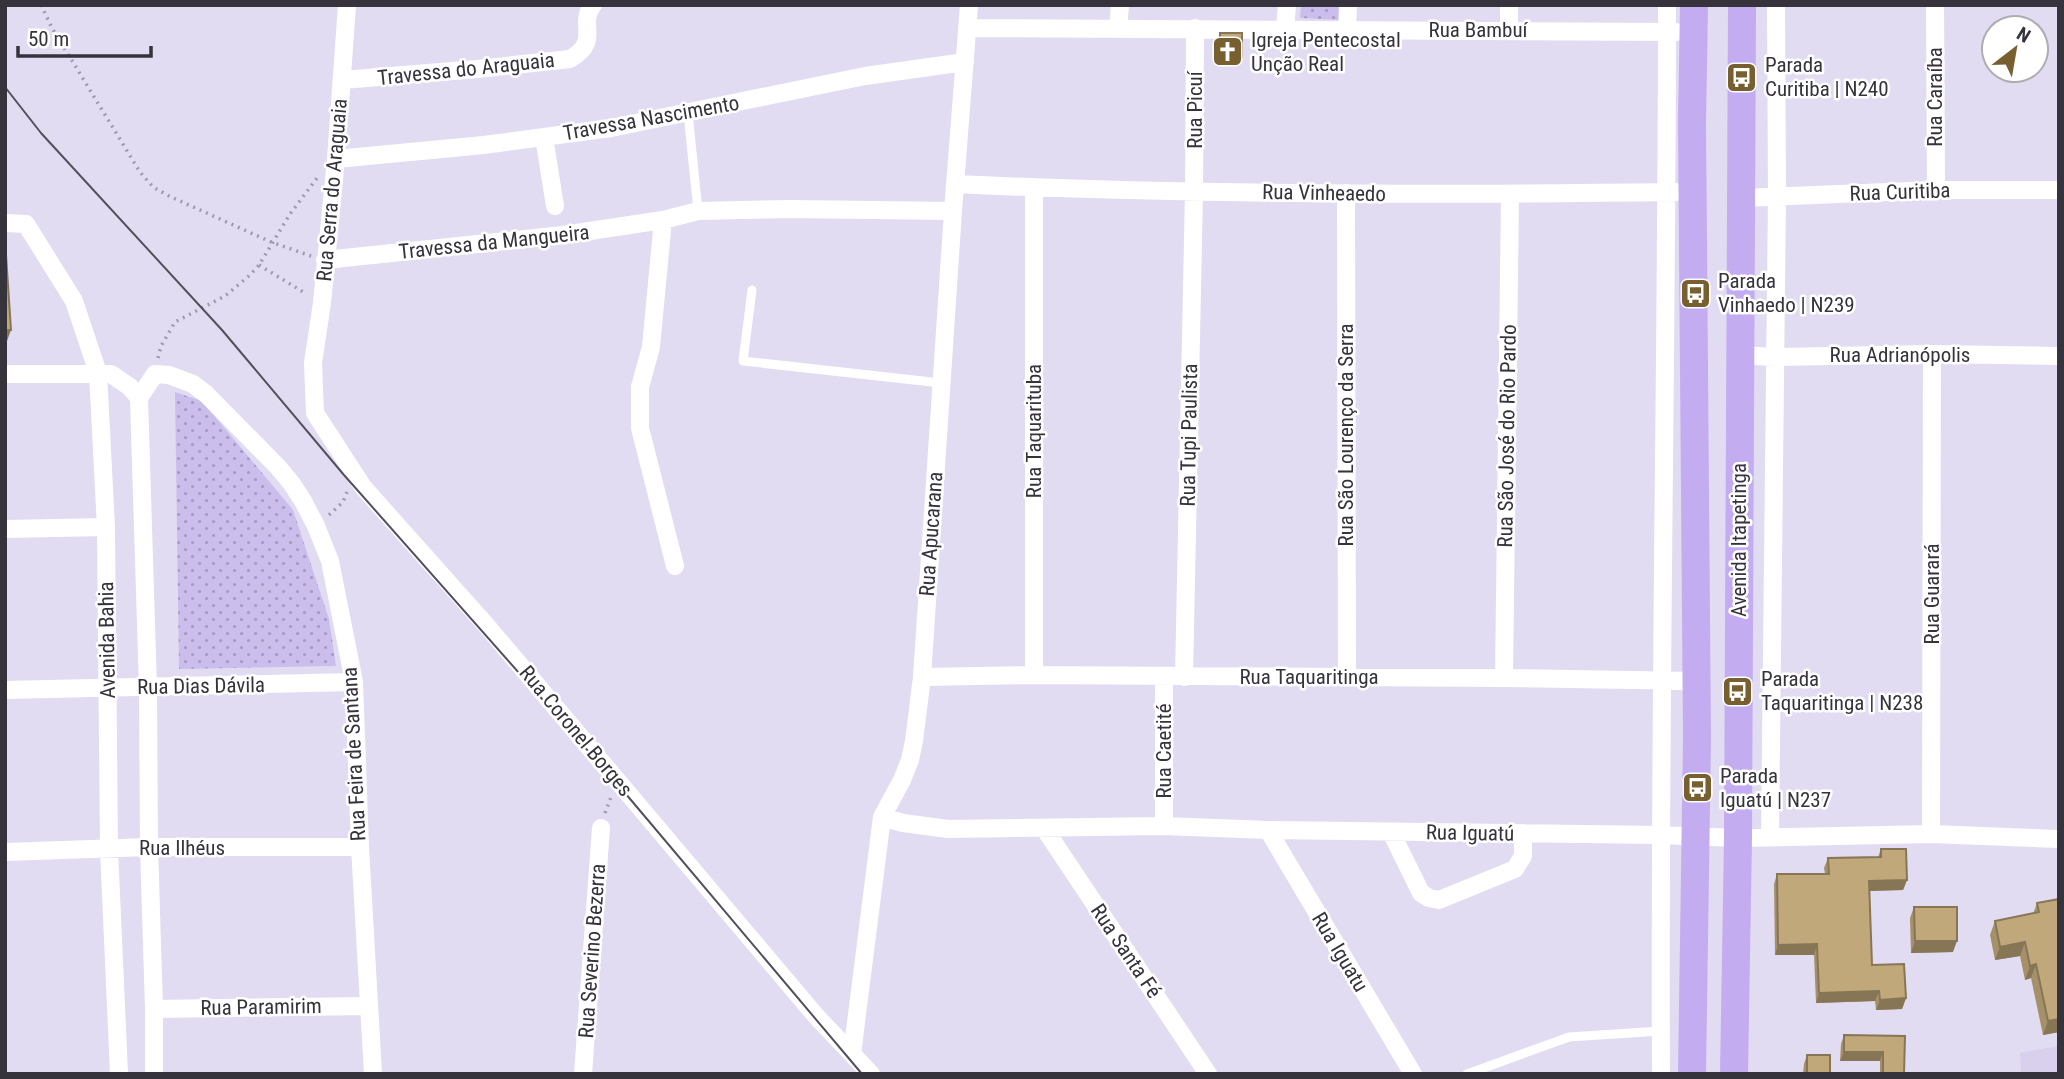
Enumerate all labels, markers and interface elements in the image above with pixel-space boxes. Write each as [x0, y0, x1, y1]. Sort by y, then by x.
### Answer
scale bar [18, 14, 150, 58]
north arrow [1980, 14, 2050, 84]
street label: Rua Bambuí [1429, 18, 1529, 42]
text: N [2013, 22, 2034, 48]
text: 50 m [28, 27, 69, 51]
place label: Igreja Pentecostal Unção Real [1251, 28, 1401, 76]
church icon: Igreja Pentecostal Unção Real [1211, 35, 1245, 69]
street label: Rua Caraíba [1923, 47, 1947, 147]
street label: Travessa do Araguaia [376, 48, 556, 90]
place label: Parada Curitiba | N240 [1765, 53, 1889, 101]
bus stop icon: Parada Curitiba | N240 [1725, 60, 1759, 94]
street label: Rua Picuí [1183, 70, 1207, 149]
street label: Travessa Nascimento [561, 91, 741, 145]
street label: Rua Serra do Araguaia [312, 98, 352, 282]
street label: Rua Curitiba [1849, 178, 1951, 206]
street label: Rua Vinheaedo [1262, 180, 1386, 206]
street label: Travessa da Mangueira [398, 220, 590, 264]
place label: Parada Vinhaedo | N239 [1718, 269, 1855, 317]
bus stop icon: Parada Vinhaedo | N239 [1678, 276, 1712, 310]
street label: Rua São Lourenço da Serra [1334, 324, 1358, 546]
street label: Rua São José do Rio Pardo [1493, 324, 1521, 548]
street label: Rua Adrianópolis [1830, 343, 1970, 367]
street label: Rua Tupi Paulista [1176, 363, 1202, 507]
street label: Rua Taquarituba [1022, 364, 1046, 498]
street label: Avenida Itapetinga [1727, 463, 1751, 617]
street label: Rua Apucarana [915, 471, 947, 597]
street label: Rua Guarará [1920, 544, 1944, 644]
street label: Avenida Bahia [94, 581, 120, 699]
street label: Rua Coronel Borges [514, 661, 638, 801]
street label: Rua Taquaritinga [1239, 665, 1379, 689]
street label: Rua Feira de Santana [337, 666, 371, 842]
place label: Parada Taquaritinga | N238 [1761, 667, 1923, 715]
street label: Rua Dias Dávila [137, 673, 265, 699]
bus stop icon: Parada Taquaritinga | N238 [1721, 674, 1755, 708]
street label: Rua Caetité [1152, 703, 1176, 799]
place label: Parada Iguatú | N237 [1720, 764, 1831, 812]
bus stop icon: Parada Iguatú | N237 [1680, 771, 1714, 805]
street label: Rua Iguatú [1426, 820, 1514, 846]
street label: Rua Ilhéus [139, 836, 225, 860]
street label: Rua Severino Bezerra [574, 863, 610, 1039]
street label: Rua Santa Fé [1086, 899, 1166, 1003]
street label: Rua Iguatu [1307, 908, 1373, 996]
street label: Rua Paramirim [200, 994, 322, 1020]

